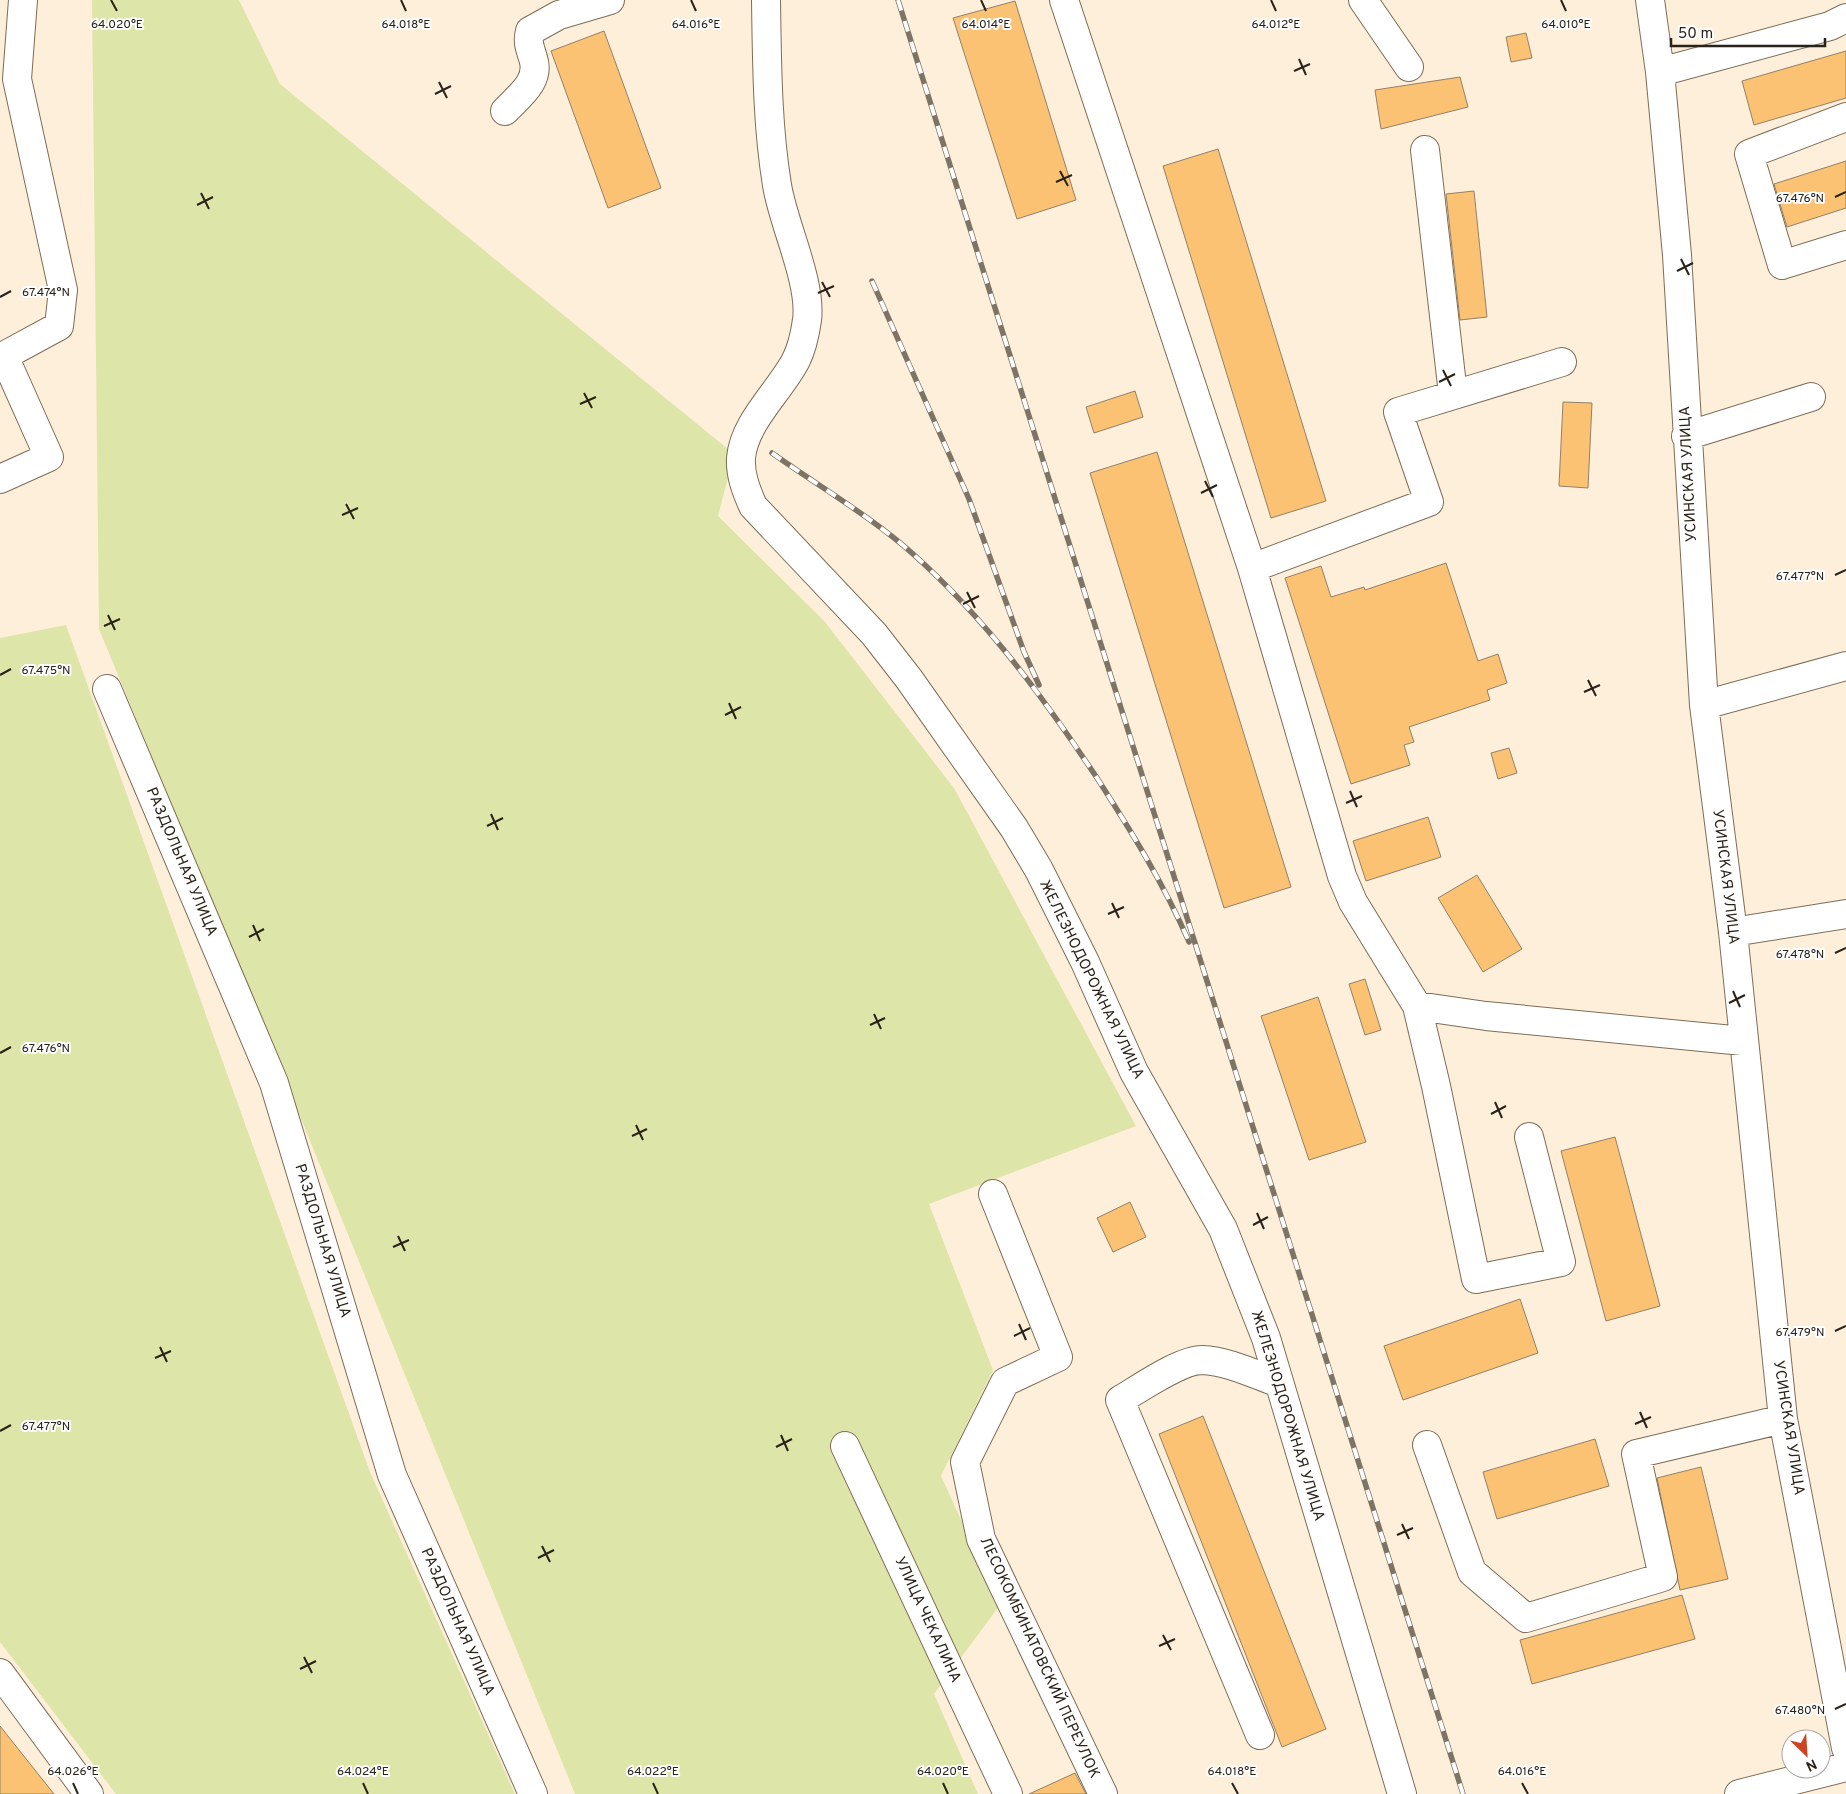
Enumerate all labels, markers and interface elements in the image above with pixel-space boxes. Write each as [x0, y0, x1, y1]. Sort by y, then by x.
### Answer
scale bar [1671, 15, 1825, 47]
text: 64.020°E [91, 17, 143, 33]
text: 64.018°E [382, 17, 430, 33]
text: 64.016°E [672, 17, 720, 33]
text: 64.014°E [962, 17, 1010, 33]
text: 64.012°E [1252, 17, 1300, 33]
text: 64.010°E [1541, 17, 1591, 33]
text: 50 m [1678, 25, 1713, 44]
text: 67.476°N [1776, 191, 1824, 207]
text: 67.474°N [22, 285, 70, 301]
street label: УСИНСКАЯ УЛИЦА [1676, 406, 1702, 542]
text: 67.477°N [1776, 569, 1824, 585]
text: 67.475°N [21, 663, 71, 679]
street label: РАЗДОЛЬНАЯ УЛИЦА [141, 785, 221, 939]
street label: УСИНСКАЯ УЛИЦА [1707, 808, 1743, 946]
street label: ЖЕЛЕЗНОДОРОЖНАЯ УЛИЦА [1034, 877, 1148, 1083]
text: 67.478°N [1776, 947, 1824, 963]
text: 67.476°N [22, 1041, 70, 1057]
street label: РАЗДОЛЬНАЯ УЛИЦА [290, 1162, 354, 1320]
street label: ЖЕЛЕЗНОДОРОЖНАЯ УЛИЦА [1246, 1309, 1328, 1523]
text: 67.479°N [1776, 1325, 1824, 1341]
street label: УСИНСКАЯ УЛИЦА [1768, 1359, 1808, 1497]
text: 67.477°N [22, 1419, 70, 1435]
street label: ЛЕСОКОМБИНАТОВСКИЙ ПЕРЕУЛОК [975, 1534, 1105, 1782]
street label: РАЗДОЛЬНАЯ УЛИЦА [416, 1545, 498, 1699]
street label: УЛИЦА ЧЕКАЛИНА [889, 1554, 965, 1686]
text: 67.480°N [1775, 1703, 1825, 1719]
north arrow [1781, 1729, 1831, 1779]
text: N [1803, 1755, 1819, 1774]
text: 64.026°E [47, 1764, 99, 1780]
text: 64.024°E [337, 1764, 389, 1780]
text: 64.022°E [627, 1764, 679, 1780]
text: 64.020°E [917, 1764, 969, 1780]
text: 64.018°E [1208, 1764, 1256, 1780]
text: 64.016°E [1498, 1764, 1546, 1780]

